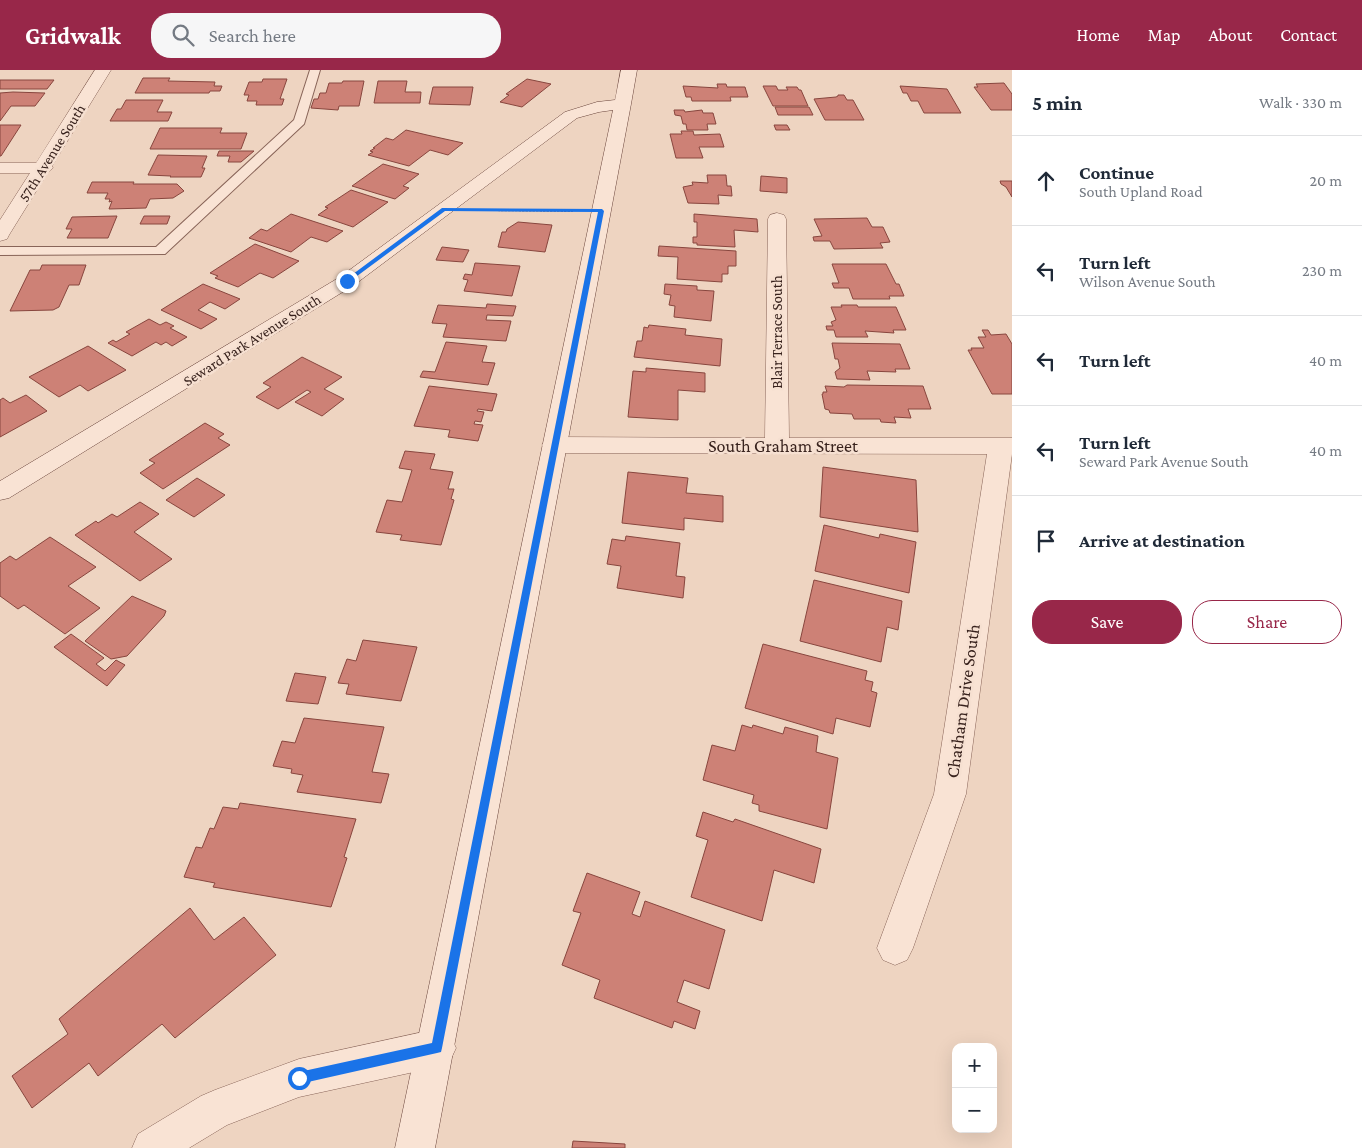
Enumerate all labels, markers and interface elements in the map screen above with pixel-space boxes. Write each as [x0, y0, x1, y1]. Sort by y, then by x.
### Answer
search box [151, 13, 501, 58]
icon: search [169, 21, 197, 49]
text: Gridwalk [25, 22, 121, 49]
text: Search here [209, 25, 296, 46]
text: Home [1077, 25, 1120, 45]
text: Map [1148, 25, 1180, 45]
text: About [1208, 25, 1252, 45]
text: Contact [1280, 25, 1337, 45]
text: 5 min [1032, 91, 1082, 115]
text: Walk · 330 m [1259, 94, 1342, 111]
street label: 57th Avenue South [16, 101, 88, 205]
text: Continue [1079, 162, 1154, 183]
icon: ahead [1032, 167, 1060, 195]
text: 20 m [1309, 172, 1342, 189]
text: South Upland Road [1079, 183, 1203, 200]
text: Turn left [1079, 252, 1151, 273]
icon: left [1032, 257, 1060, 285]
text: 230 m [1302, 262, 1342, 279]
route end [336, 270, 359, 293]
text: Wilson Avenue South [1079, 273, 1216, 290]
street label: Blair Terrace South [769, 275, 785, 389]
street label: Seward Park Avenue South [180, 291, 324, 389]
icon: left [1032, 347, 1060, 375]
text: Turn left [1079, 350, 1151, 371]
text: 40 m [1309, 352, 1342, 369]
text: Turn left [1079, 432, 1151, 453]
street label: South Graham Street [708, 436, 859, 456]
icon: left [1032, 437, 1060, 465]
text: 40 m [1309, 442, 1342, 459]
text: Seward Park Avenue South [1079, 453, 1249, 470]
icon: arrive [1032, 527, 1060, 555]
text: Arrive at destination [1079, 530, 1245, 551]
button: Save [1032, 600, 1182, 644]
button: Share [1192, 600, 1342, 644]
street label: Chatham Drive South [942, 622, 984, 779]
map controls [952, 1043, 997, 1133]
button: + [952, 1043, 997, 1088]
route start [288, 1067, 311, 1090]
button: − [952, 1088, 997, 1133]

